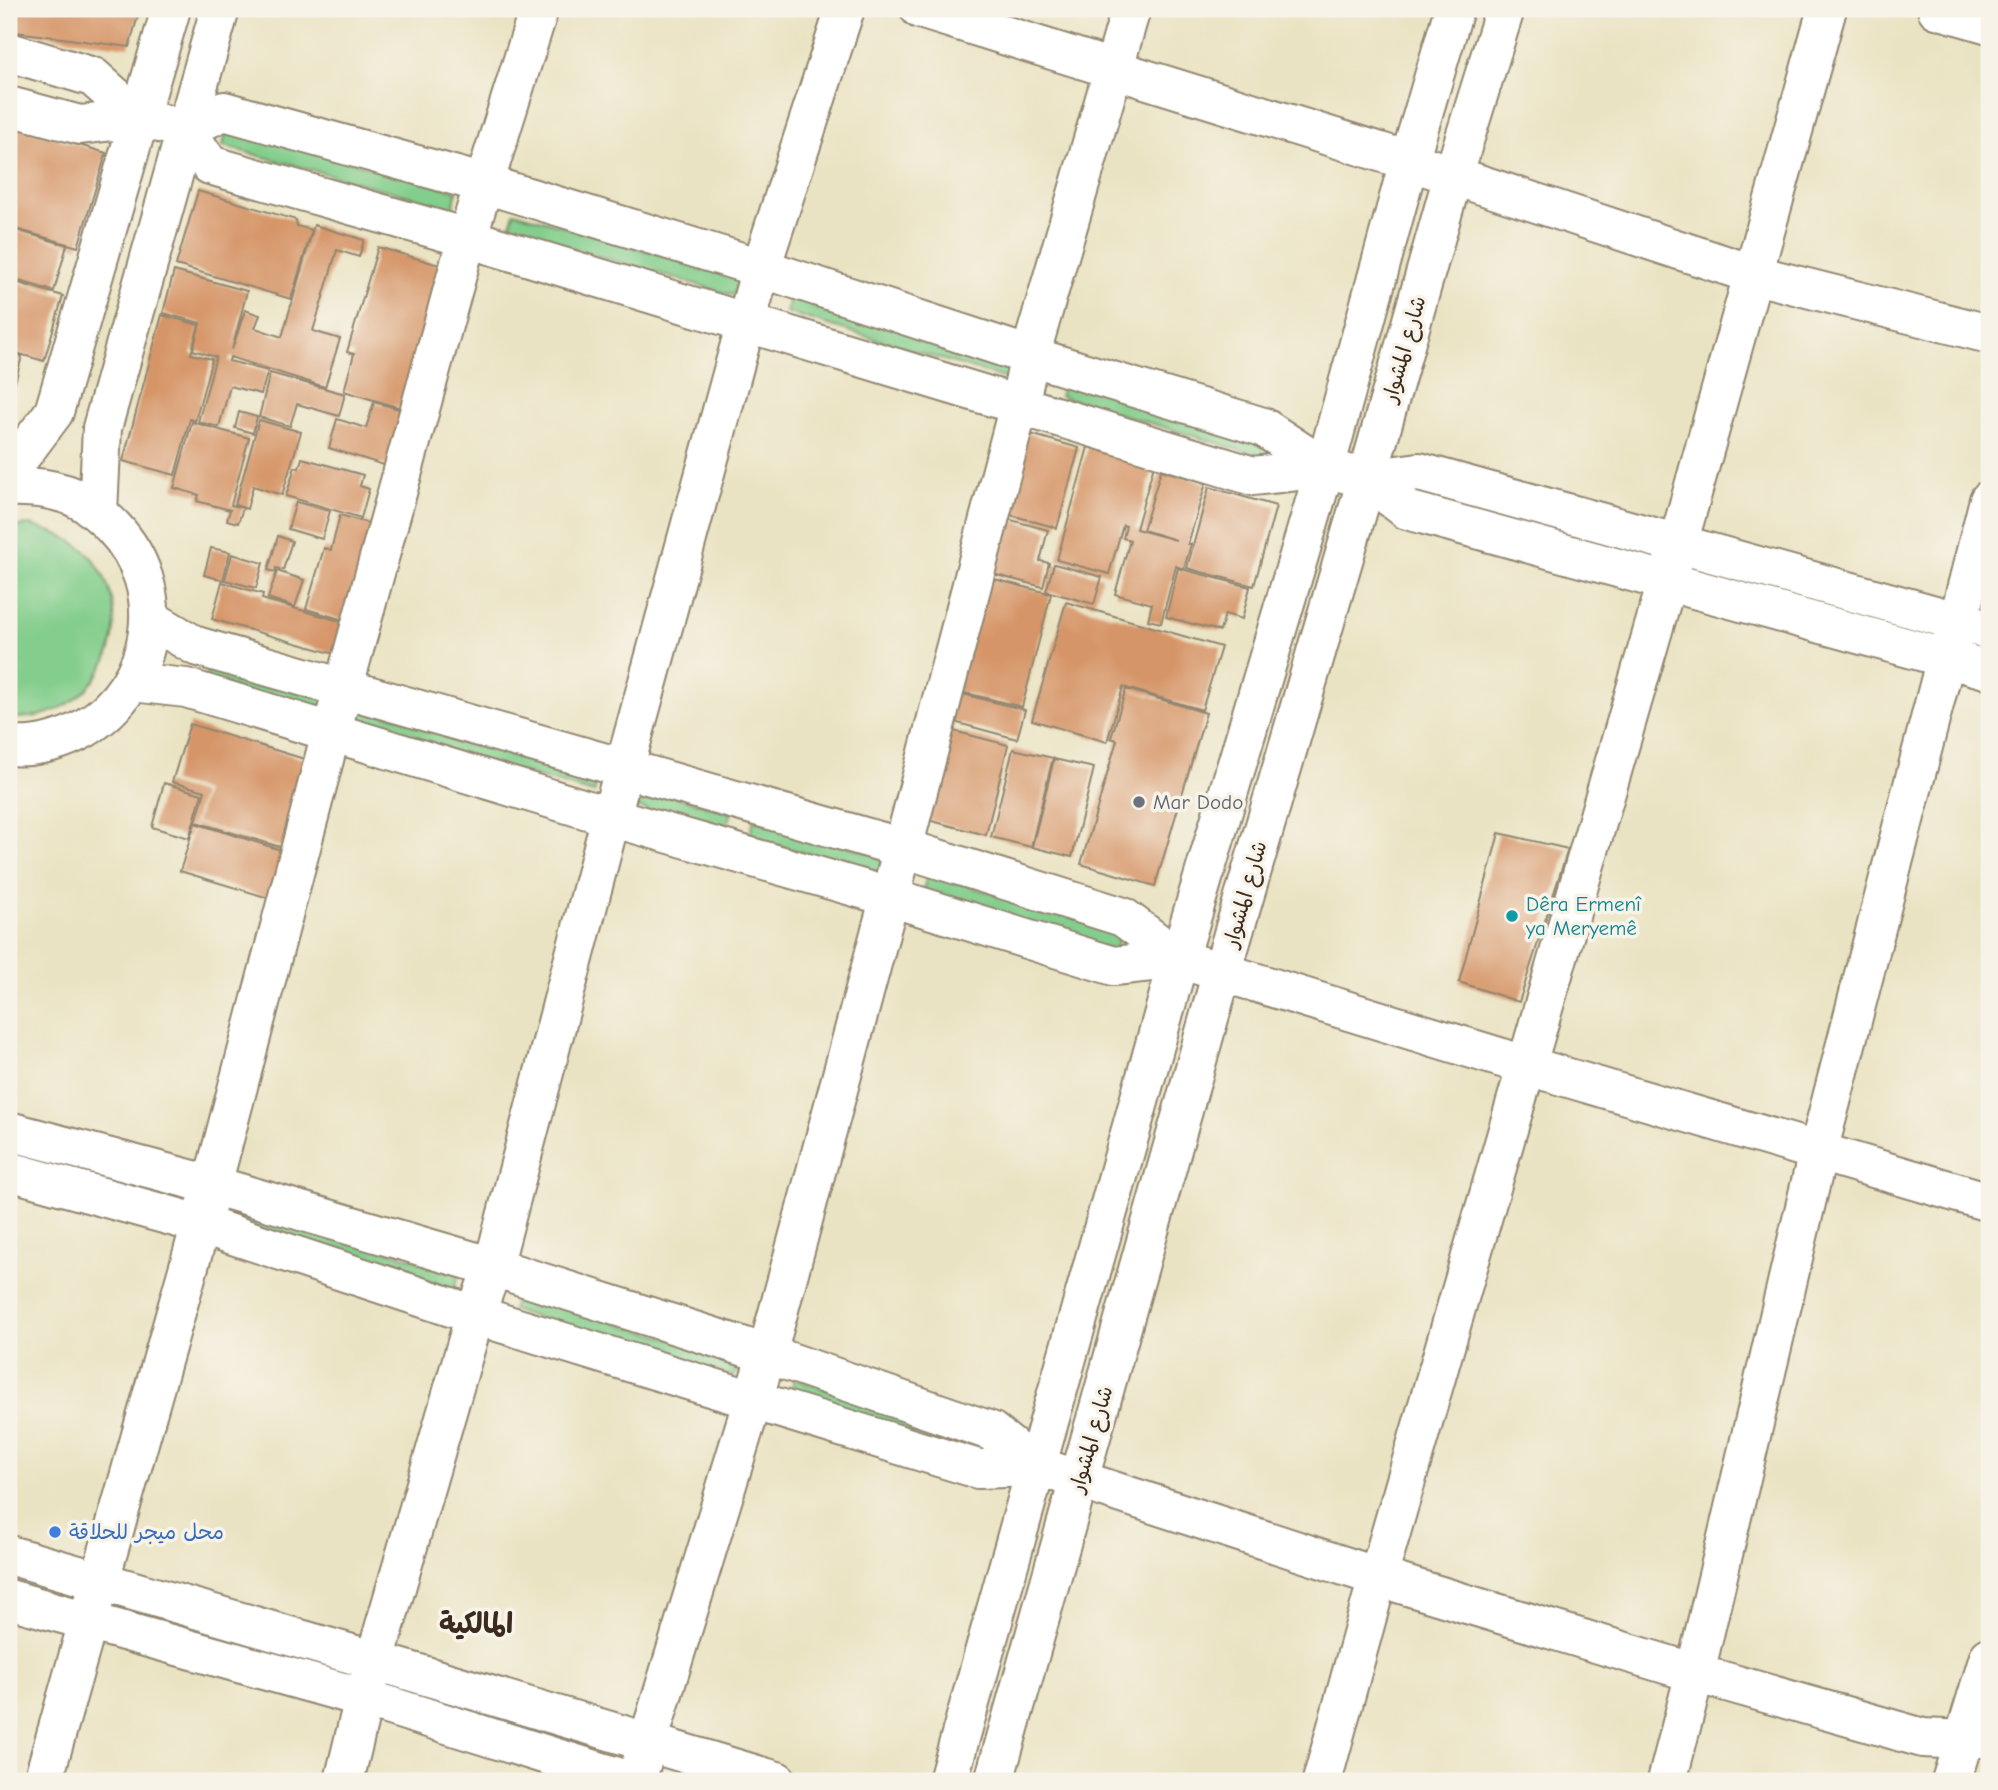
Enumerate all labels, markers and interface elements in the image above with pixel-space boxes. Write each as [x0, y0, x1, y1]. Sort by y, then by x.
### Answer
street label: شارع المشوار [1377, 293, 1433, 408]
place label: Mar Dodo [1153, 790, 1243, 814]
marker: Mar Dodo [1131, 794, 1147, 810]
street label: شارع المشوار [1218, 838, 1274, 953]
place label: Dêra Ermenî ya Meryemê [1525, 892, 1642, 940]
marker: Dêra Ermenî ya Meryemê [1504, 908, 1520, 924]
street label: شارع المشوار [1064, 1383, 1120, 1498]
place label: محل ميجر للحلاقة [69, 1520, 224, 1544]
marker: محل ميجر للحلاقة [47, 1524, 63, 1540]
district label: المالكية [439, 1608, 513, 1640]

